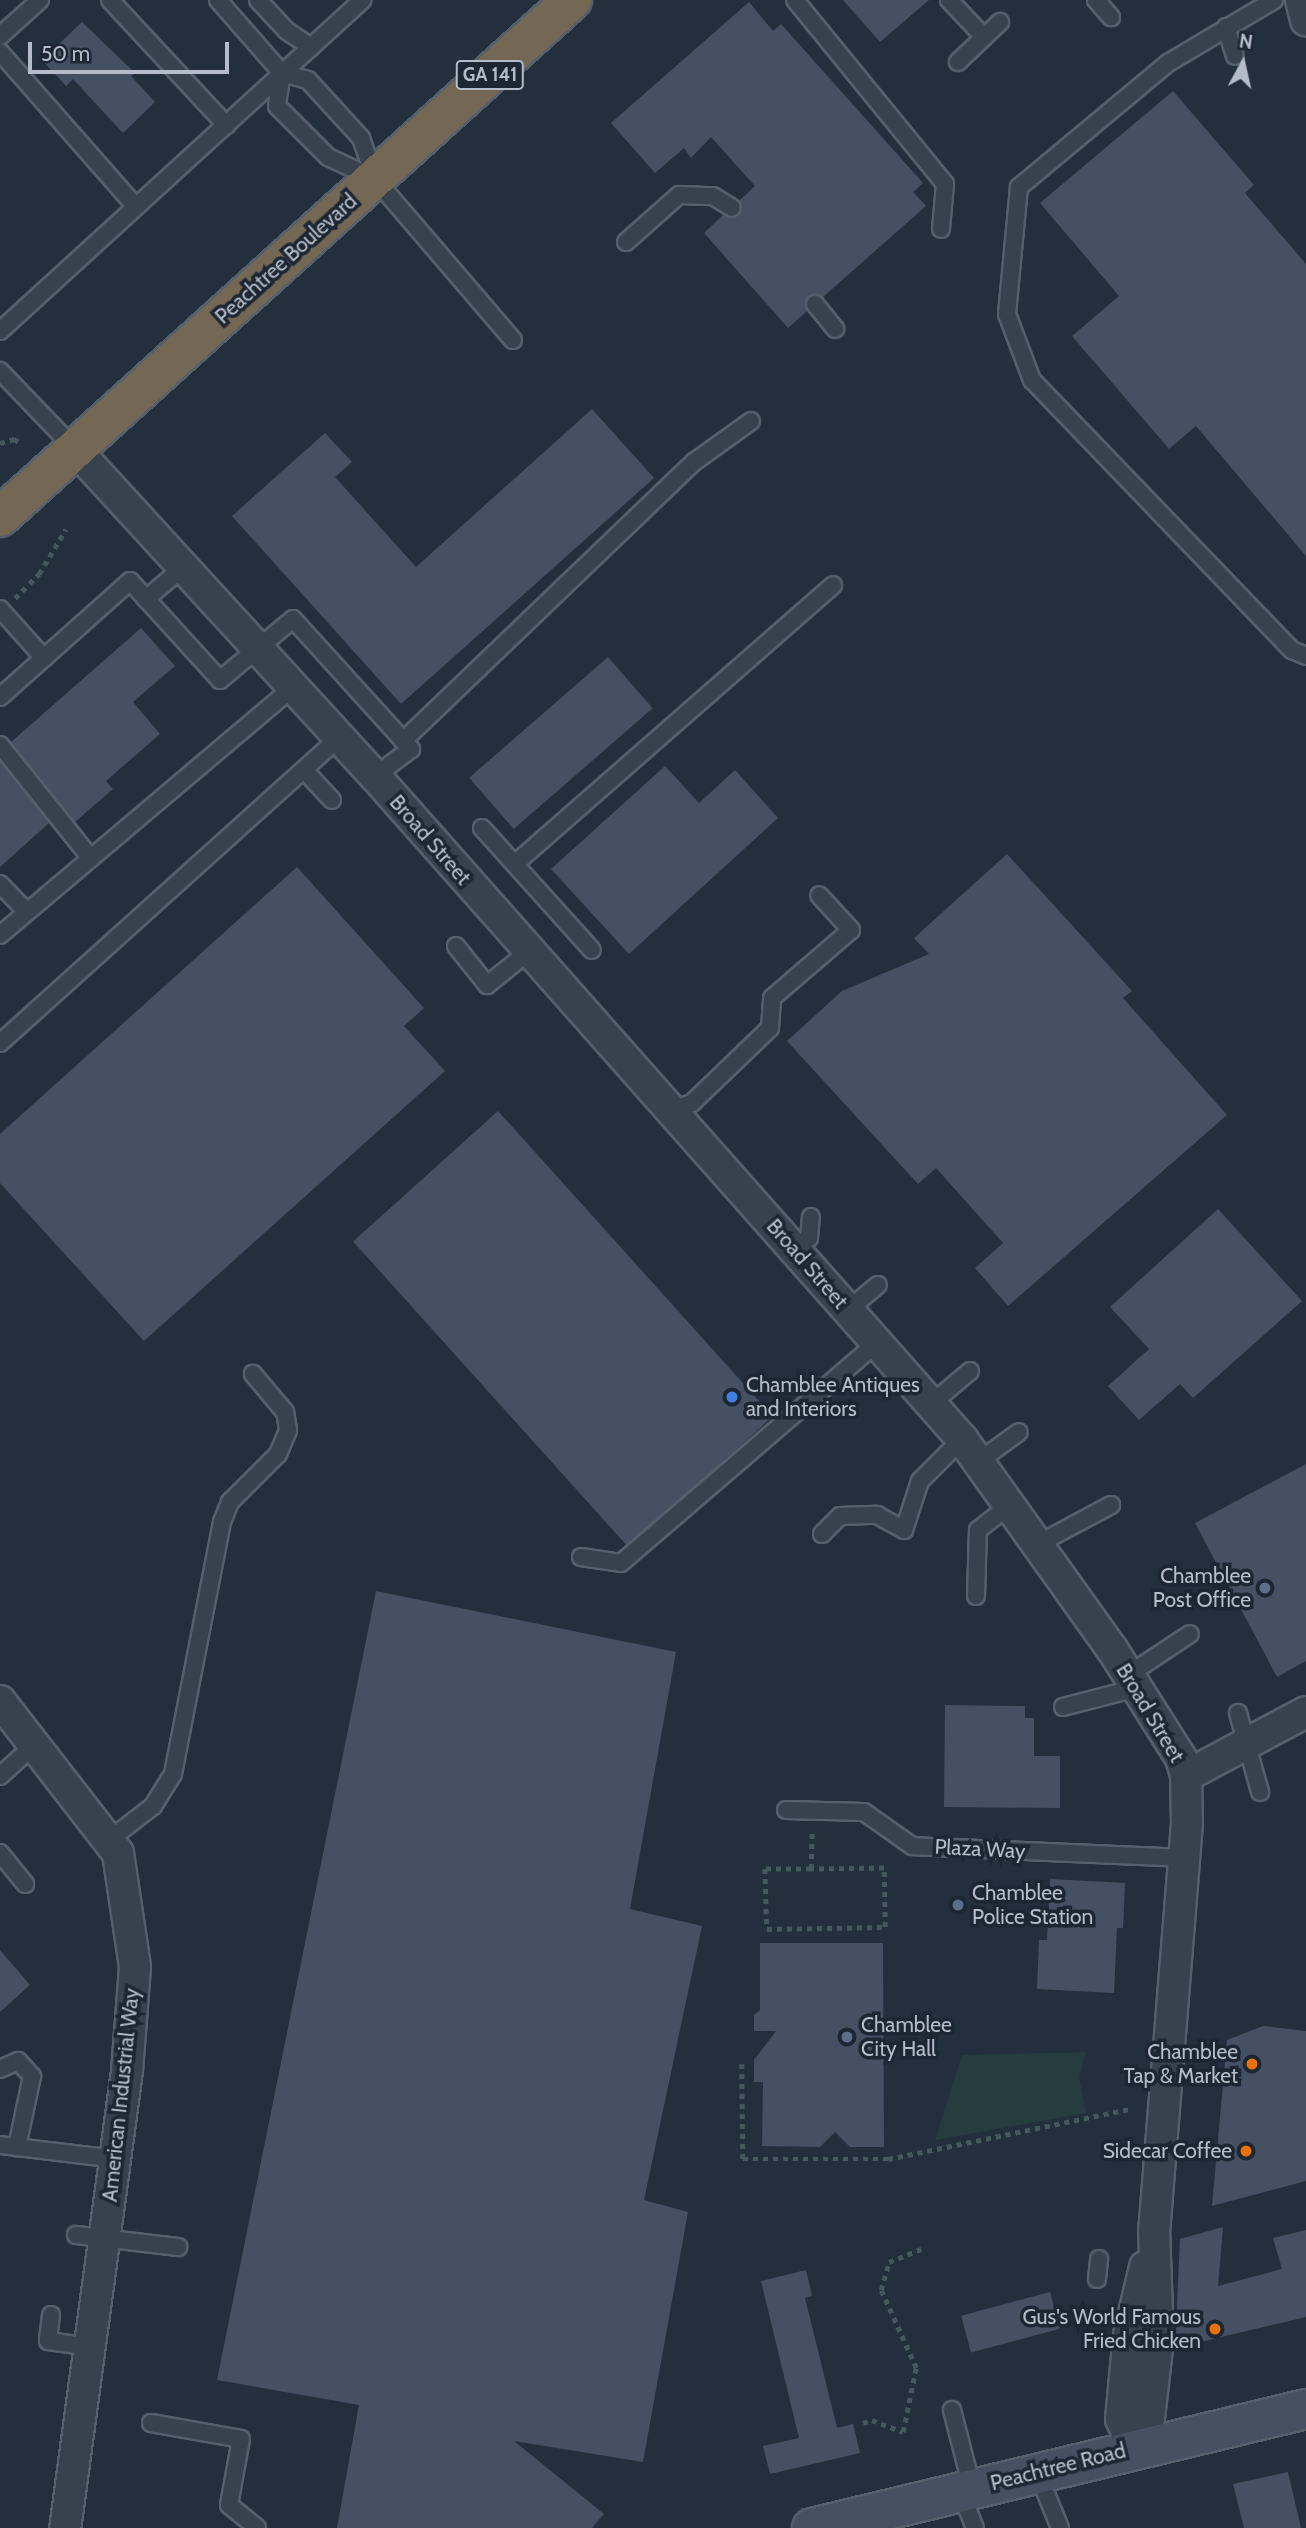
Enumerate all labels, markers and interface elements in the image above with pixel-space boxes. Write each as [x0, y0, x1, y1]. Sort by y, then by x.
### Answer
scale bar [32, 28, 233, 72]
north arrow [1208, 28, 1278, 98]
text: N [1238, 29, 1254, 54]
text: 50 m [41, 41, 90, 66]
road number: GA 141 [455, 60, 525, 90]
street label: Peachtree Boulevard [210, 189, 362, 329]
street label: Broad Street [384, 790, 476, 890]
street label: Broad Street [761, 1214, 853, 1314]
place label: Chamblee Antiques and Interiors [746, 1372, 920, 1422]
marker: Chamblee Antiques and Interiors [724, 1389, 740, 1405]
place label: Chamblee Post Office [1153, 1563, 1251, 1613]
marker: Chamblee Post Office [1257, 1580, 1273, 1596]
street label: Broad Street [1111, 1659, 1189, 1767]
street label: Plaza Way [934, 1834, 1026, 1864]
place label: Chamblee Police Station [972, 1880, 1093, 1930]
marker: Chamblee Police Station [950, 1897, 966, 1913]
street label: American Industrial Way [97, 1987, 145, 2203]
place label: Chamblee City Hall [861, 2012, 952, 2062]
marker: Chamblee City Hall [839, 2029, 855, 2045]
place label: Chamblee Tap & Market [1124, 2039, 1238, 2089]
marker: Chamblee Tap & Market [1244, 2056, 1260, 2072]
place label: Sidecar Coffee [1103, 2138, 1232, 2164]
marker: Sidecar Coffee [1238, 2143, 1254, 2159]
place label: Gus's World Famous Fried Chicken [1023, 2304, 1201, 2354]
marker: Gus's World Famous Fried Chicken [1207, 2321, 1223, 2337]
street label: Peachtree Road [988, 2438, 1128, 2496]

